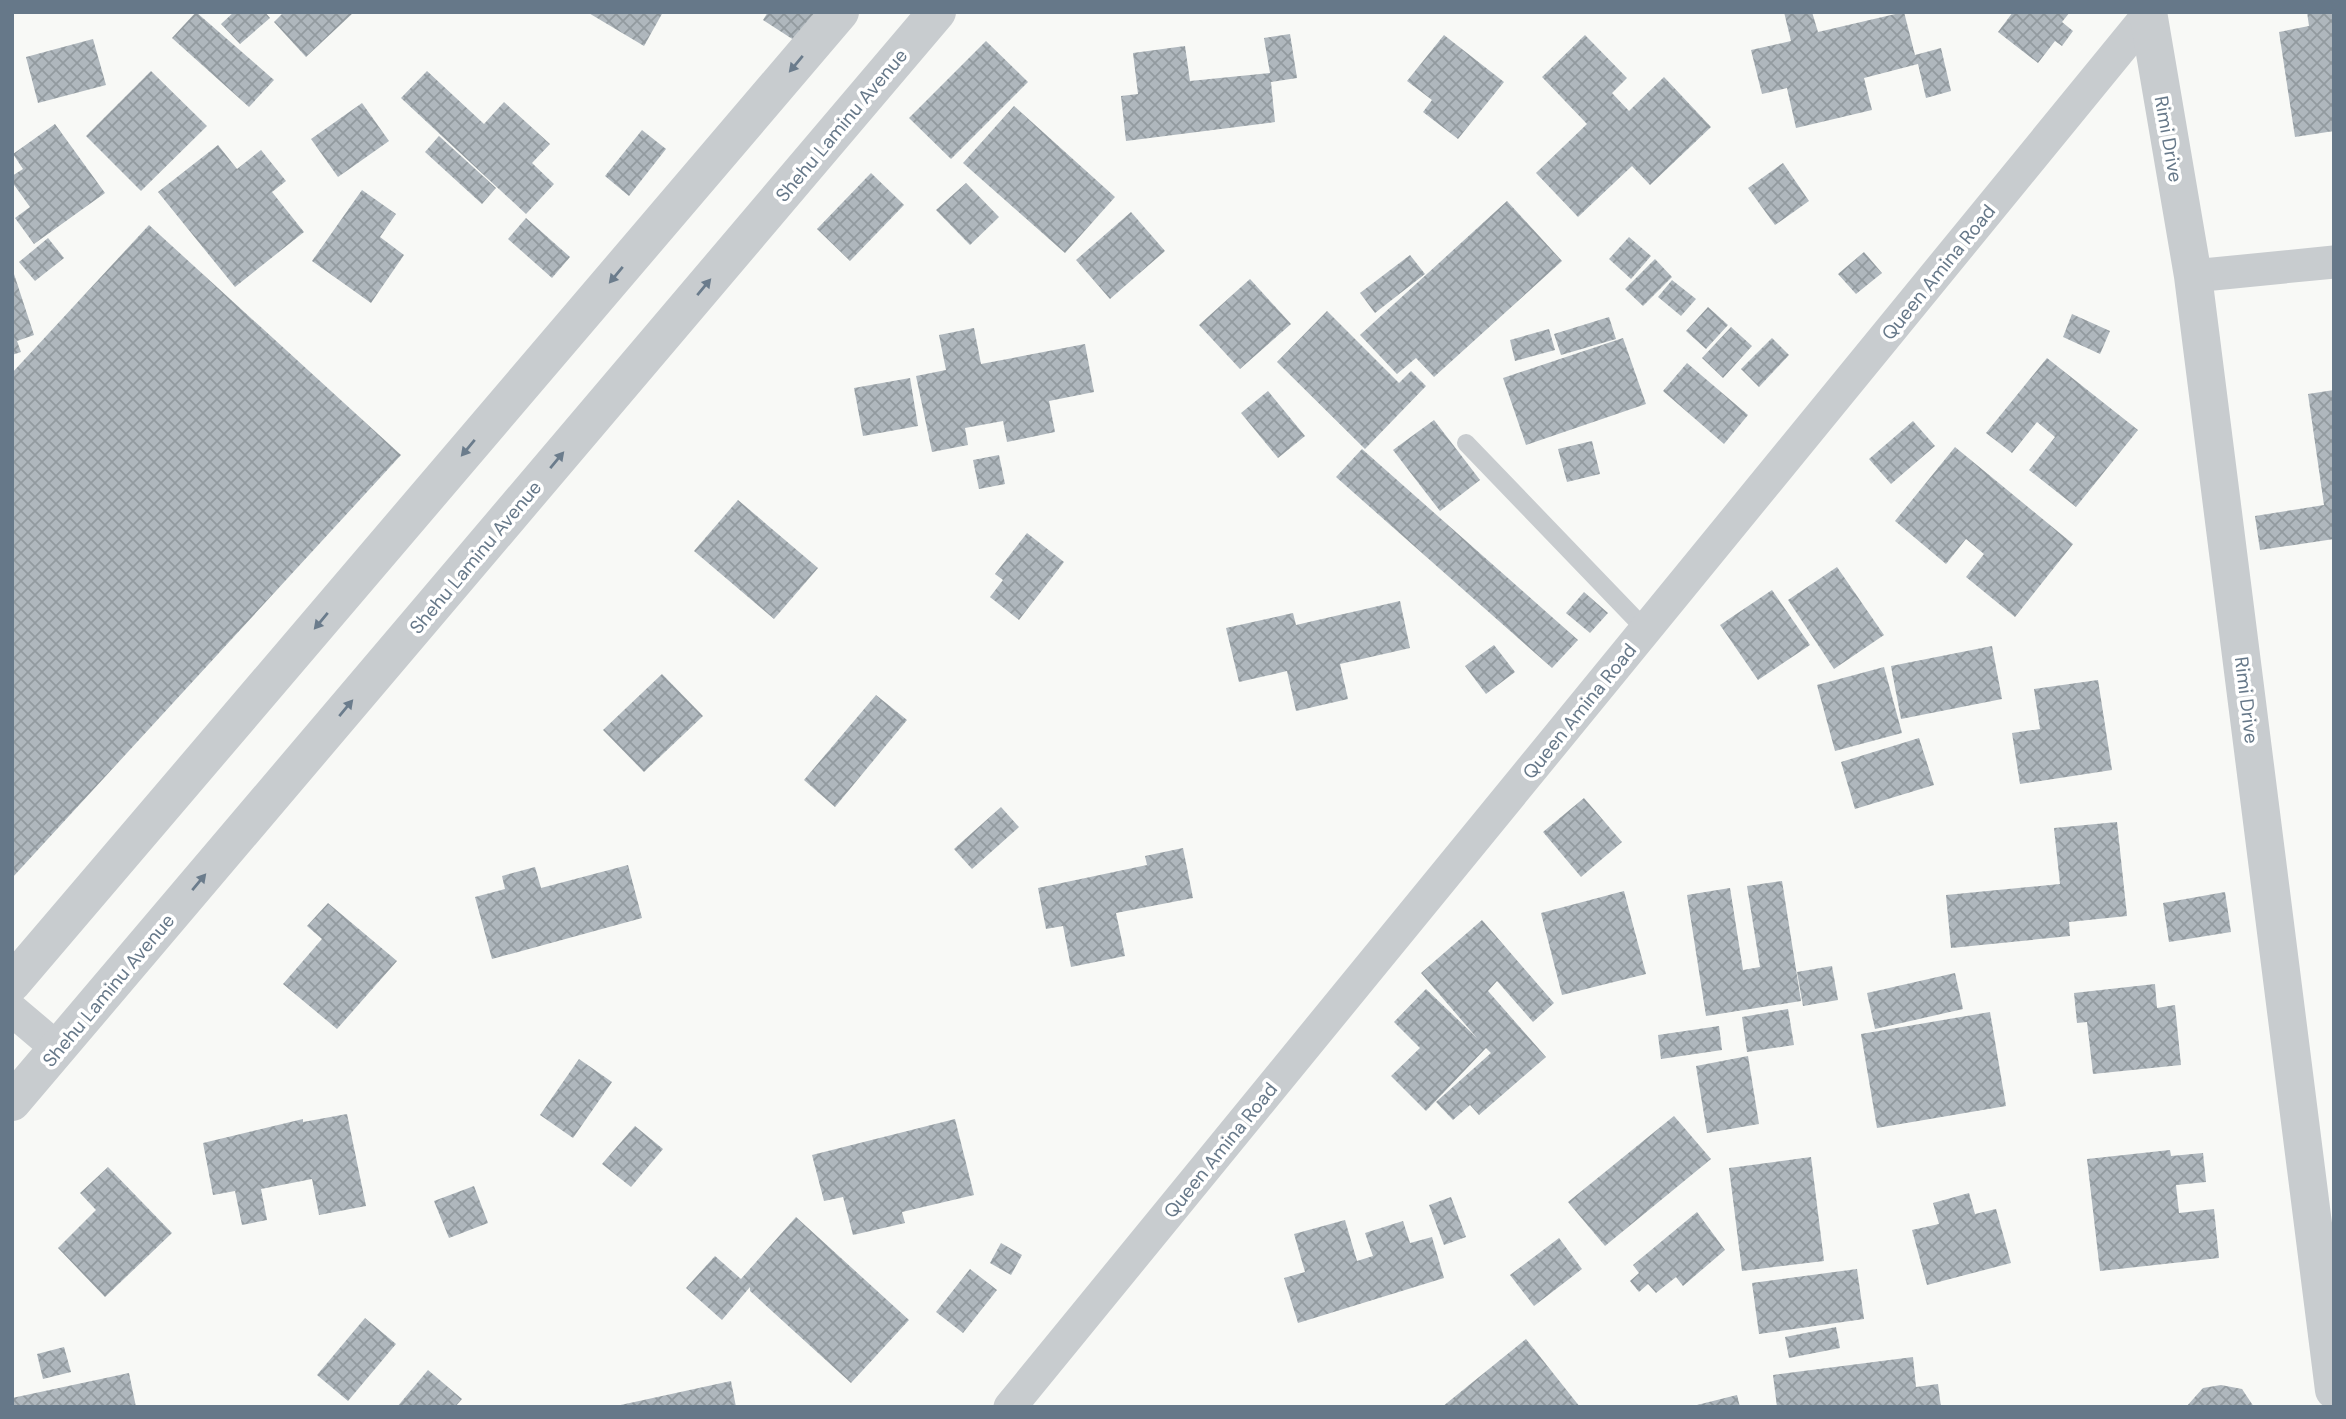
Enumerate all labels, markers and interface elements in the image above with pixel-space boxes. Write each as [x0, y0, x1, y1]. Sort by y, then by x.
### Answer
street label: Shehu Laminu Avenue [770, 43, 913, 207]
one-way arrow [788, 55, 803, 73]
street label: Rimi Drive [2149, 94, 2188, 184]
street label: Queen Amina Road [1876, 199, 2001, 345]
one-way arrow [609, 266, 624, 283]
one-way arrow [696, 278, 711, 295]
one-way arrow [461, 438, 476, 456]
one-way arrow [549, 451, 565, 469]
street label: Shehu Laminu Avenue [404, 475, 547, 639]
one-way arrow [314, 612, 329, 629]
street label: Queen Amina Road [1517, 638, 1642, 784]
street label: Rimi Drive [2229, 655, 2264, 745]
one-way arrow [338, 700, 353, 717]
one-way arrow [191, 873, 207, 891]
street label: Shehu Laminu Avenue [37, 908, 180, 1072]
street label: Queen Amina Road [1158, 1077, 1283, 1223]

